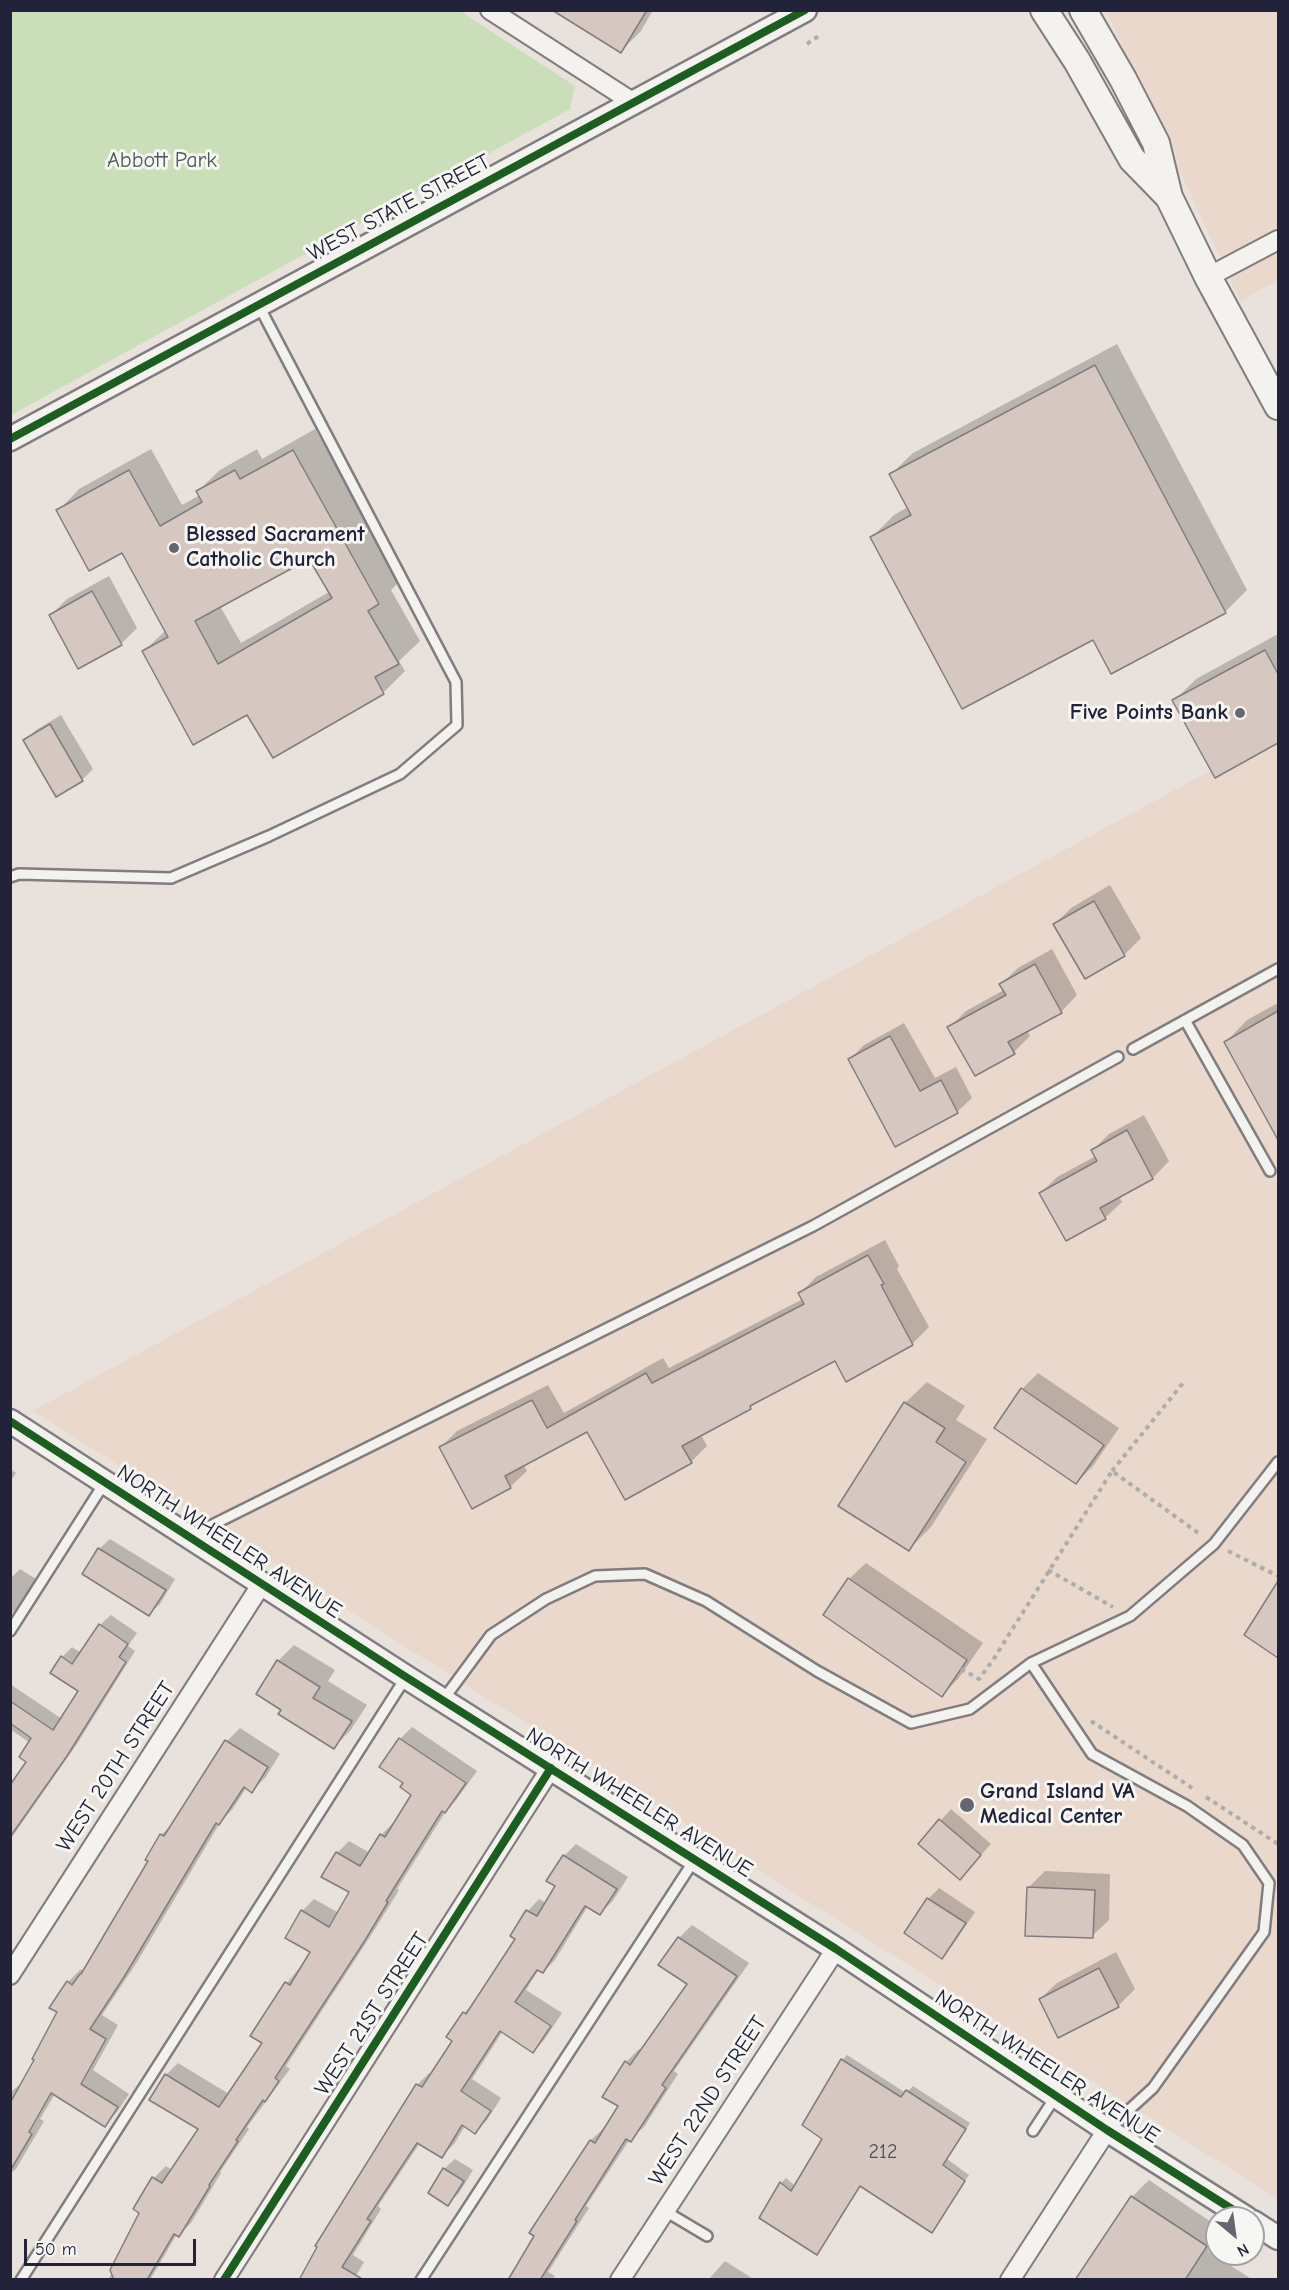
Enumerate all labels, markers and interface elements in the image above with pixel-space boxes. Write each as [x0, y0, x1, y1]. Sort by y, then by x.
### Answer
park label: Abbott Park [107, 148, 217, 174]
street label: WEST STATE STREET [303, 149, 495, 267]
place label: Blessed Sacrament Catholic Church [186, 522, 365, 574]
marker: Blessed Sacrament Catholic Church [167, 541, 181, 555]
place label: Five Points Bank [1070, 700, 1228, 726]
marker: Five Points Bank [1233, 706, 1247, 720]
street label: NORTH WHEELER AVENUE [112, 1459, 346, 1625]
street label: WEST 20TH STREET [51, 1677, 181, 1857]
street label: NORTH WHEELER AVENUE [521, 1722, 757, 1884]
place label: Grand Island VA Medical Center [980, 1779, 1134, 1831]
marker: Grand Island VA Medical Center [958, 1796, 976, 1814]
street label: WEST 21ST STREET [309, 1927, 435, 2101]
street label: NORTH WHEELER AVENUE [930, 1984, 1164, 2150]
street label: WEST 22ND STREET [643, 2011, 773, 2191]
house number: 212 [869, 2140, 897, 2164]
north arrow [1205, 2206, 1265, 2266]
scale bar [27, 2227, 200, 2265]
text: 50 m [35, 2239, 77, 2260]
text: N [1234, 2240, 1252, 2260]

